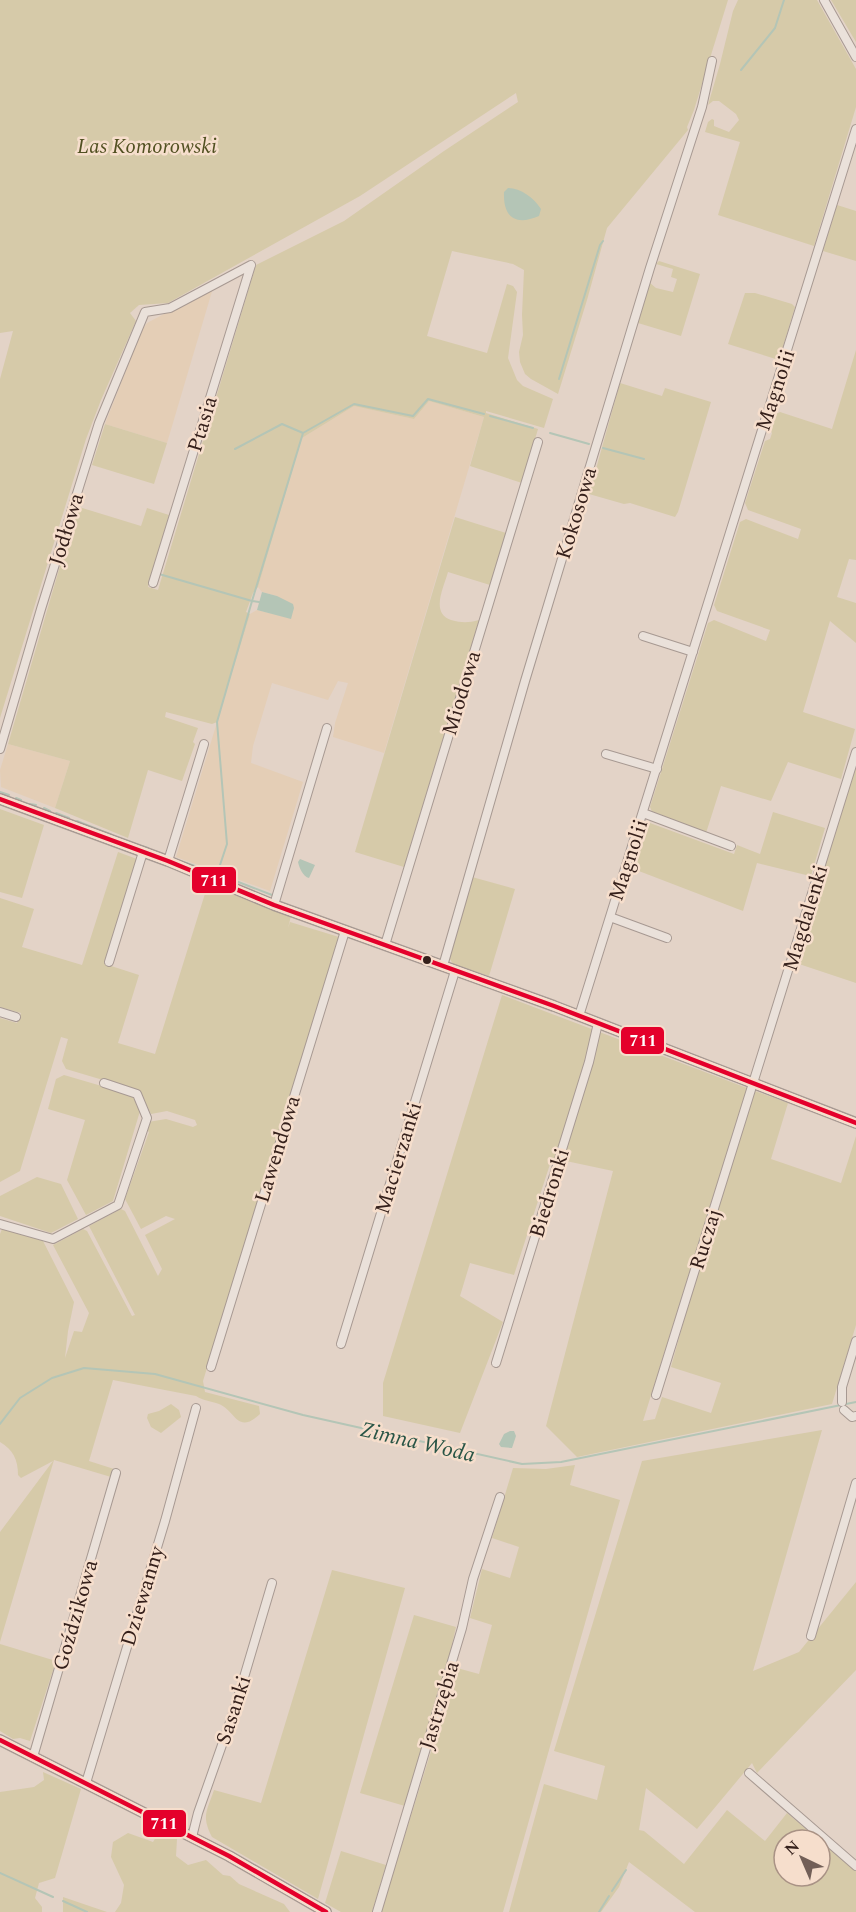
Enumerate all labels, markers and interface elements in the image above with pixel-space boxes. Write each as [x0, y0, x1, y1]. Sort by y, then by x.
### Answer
park label: Las Komorowski [77, 131, 217, 163]
street label: Magnolii [748, 345, 804, 435]
street label: Ptasia [179, 392, 227, 456]
street label: Kokosowa [548, 462, 606, 563]
street label: Jodłowa [41, 488, 93, 570]
street label: Miodowa [434, 646, 490, 740]
street label: Magnolii [601, 815, 657, 905]
street label: Magdalenki [775, 861, 837, 976]
line badge: 711 [191, 866, 237, 894]
text: 711 [201, 869, 227, 893]
unlabelled marker [421, 954, 433, 966]
line badge: 711 [620, 1026, 665, 1055]
text: 711 [630, 1029, 656, 1053]
street label: Lawendowa [246, 1091, 310, 1207]
street label: Macierzanki [367, 1098, 431, 1218]
street label: Biedronki [521, 1145, 579, 1242]
street label: Ruczaj [681, 1205, 730, 1274]
water label: Zimna Woda [357, 1413, 479, 1472]
street label: Dziewanny [113, 1541, 174, 1650]
street label: Goździkowa [45, 1555, 107, 1675]
street label: Jastrzębia [411, 1656, 469, 1754]
street label: Sasanki [208, 1671, 260, 1749]
line badge: 711 [142, 1809, 187, 1838]
text: 711 [151, 1812, 177, 1836]
north arrow [772, 1828, 832, 1888]
text: N [779, 1835, 805, 1861]

